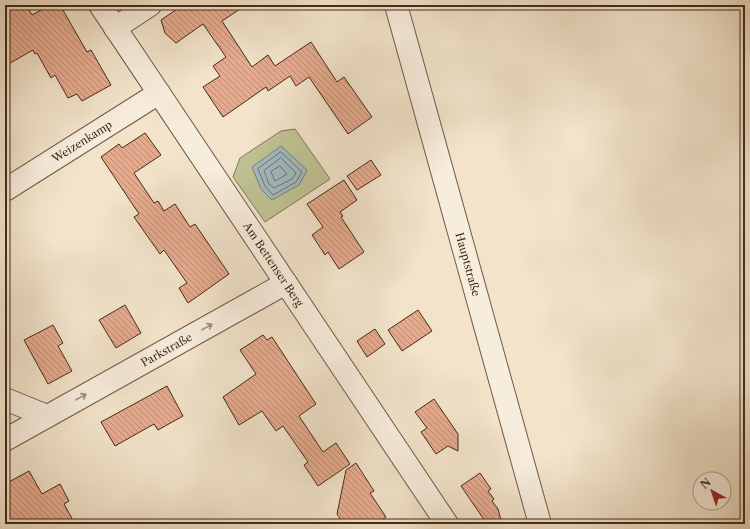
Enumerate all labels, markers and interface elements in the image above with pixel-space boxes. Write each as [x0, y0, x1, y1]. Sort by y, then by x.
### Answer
street label: Weizenkamp [48, 117, 115, 166]
street label: Am Bettenser Berg [240, 219, 307, 309]
street label: Hauptstraße [452, 231, 483, 298]
one-way arrow [201, 323, 213, 330]
street label: Parkstraße [138, 330, 195, 370]
one-way arrow [75, 393, 87, 401]
north arrow [692, 471, 732, 511]
text: N [697, 475, 714, 492]

